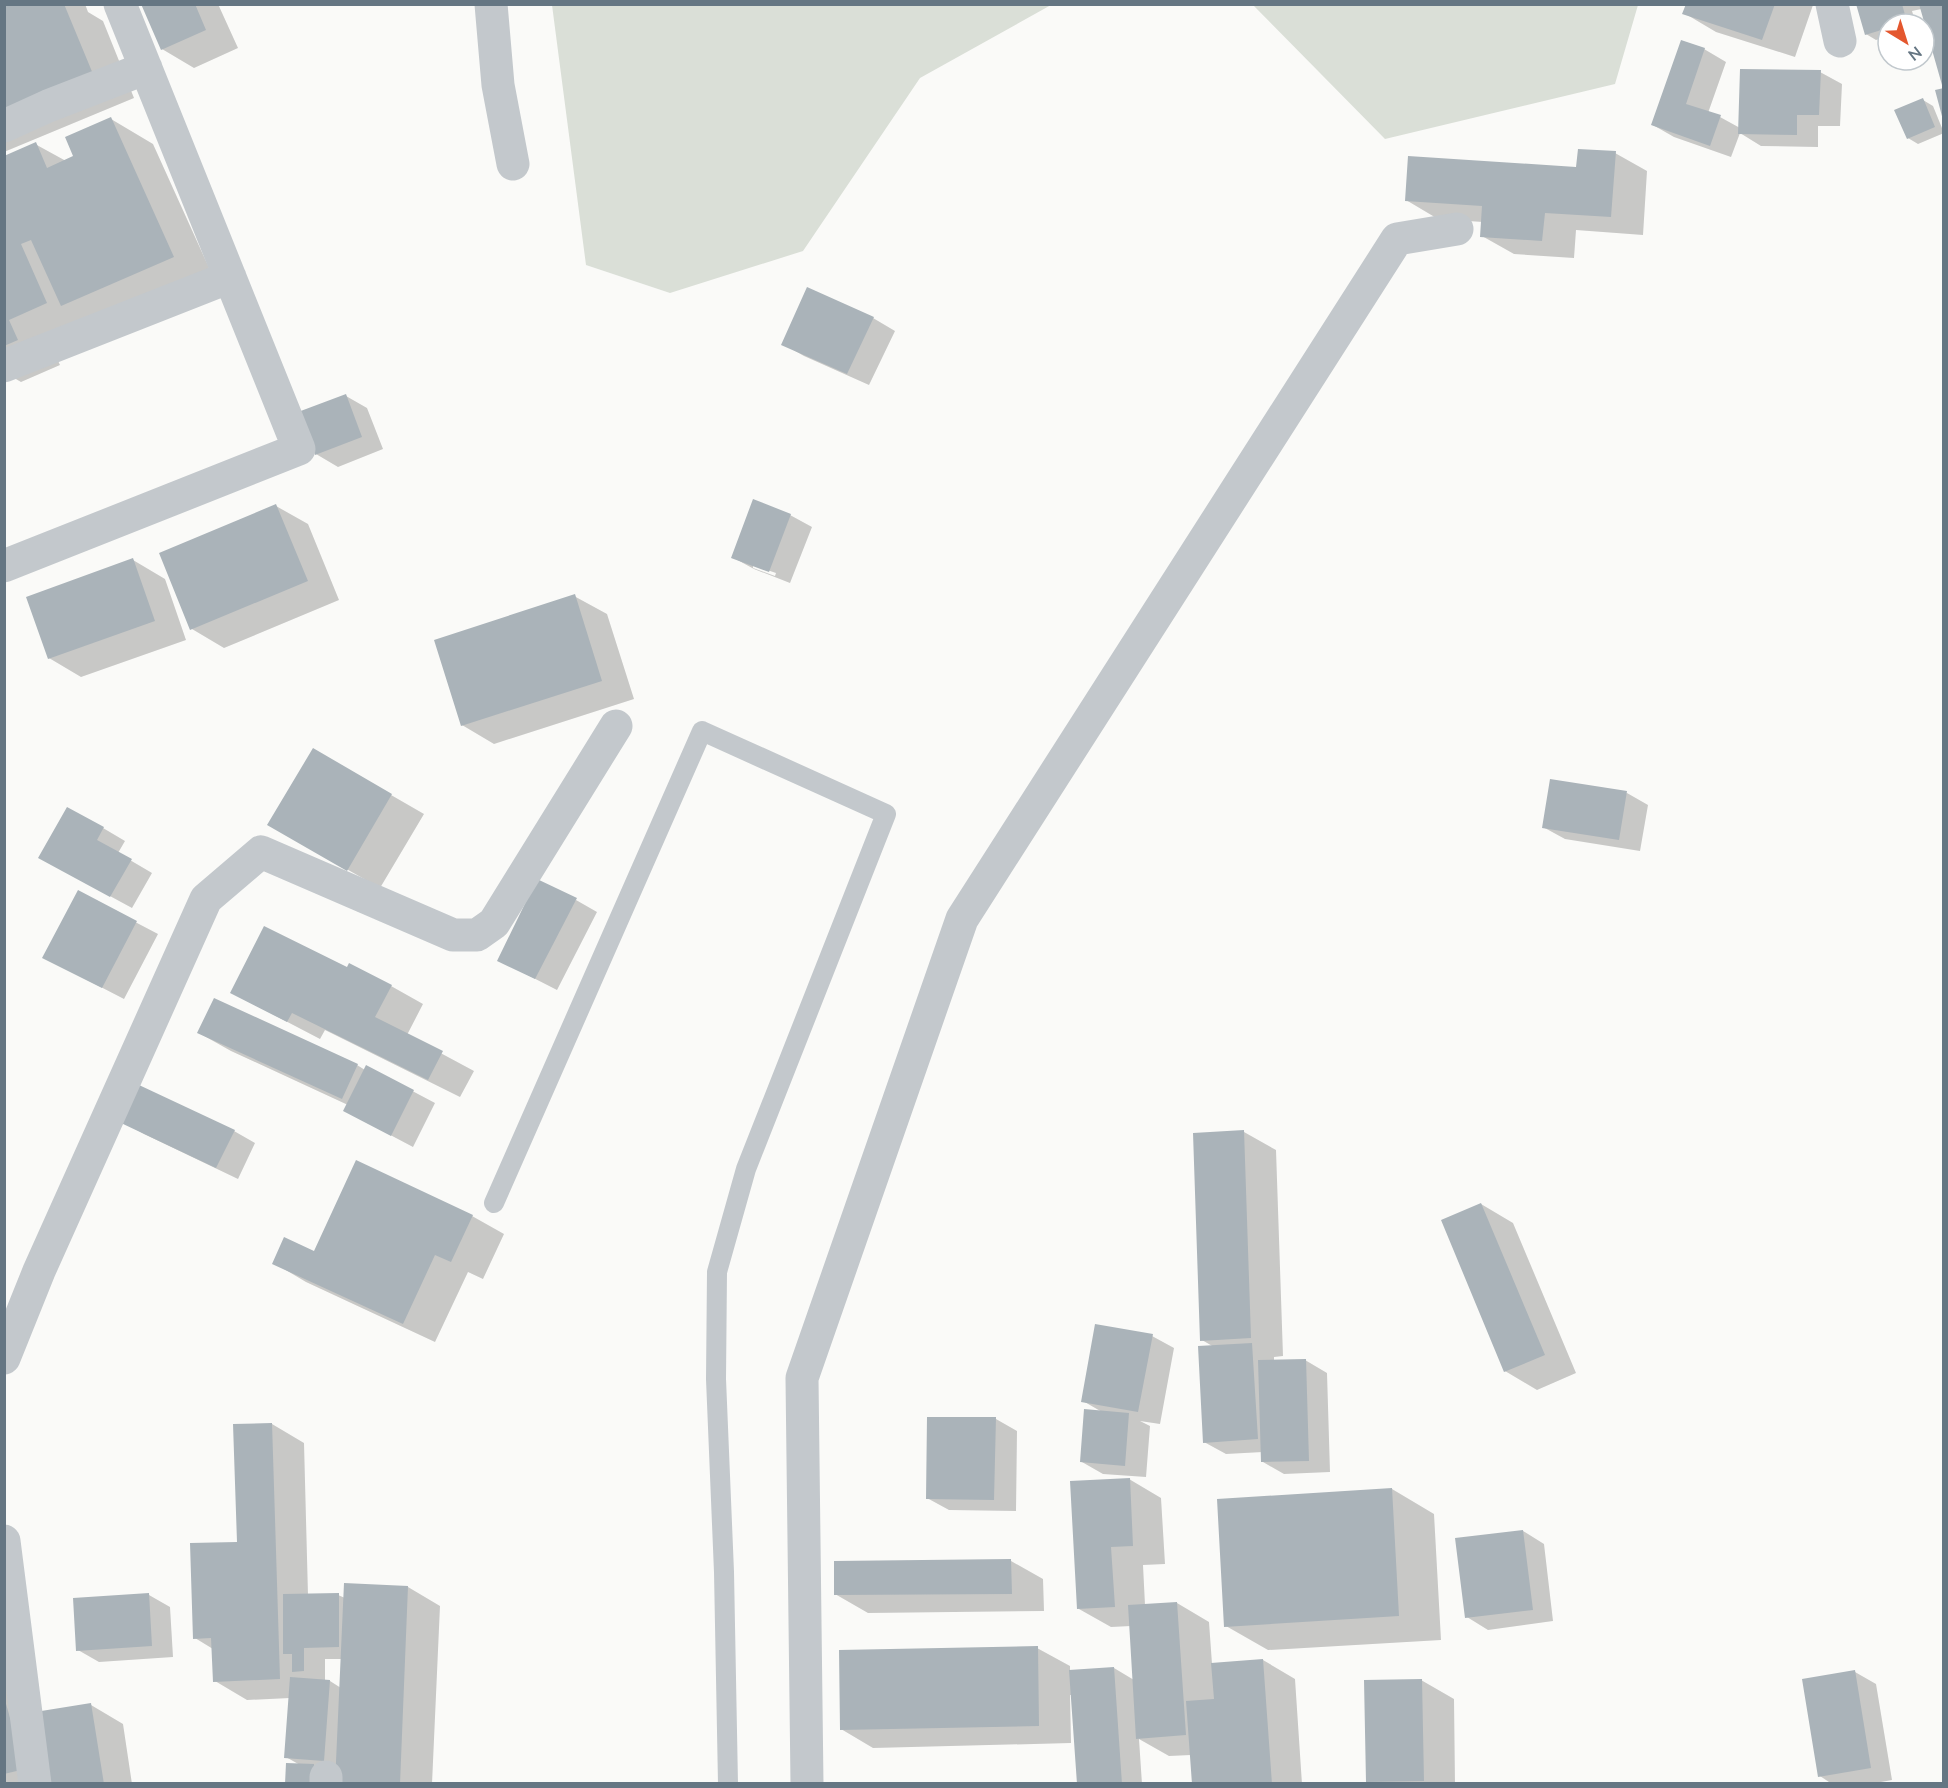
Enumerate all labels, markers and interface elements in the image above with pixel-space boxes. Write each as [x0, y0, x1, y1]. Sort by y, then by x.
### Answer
north arrow [1876, 12, 1936, 72]
text: N [1903, 41, 1926, 65]

